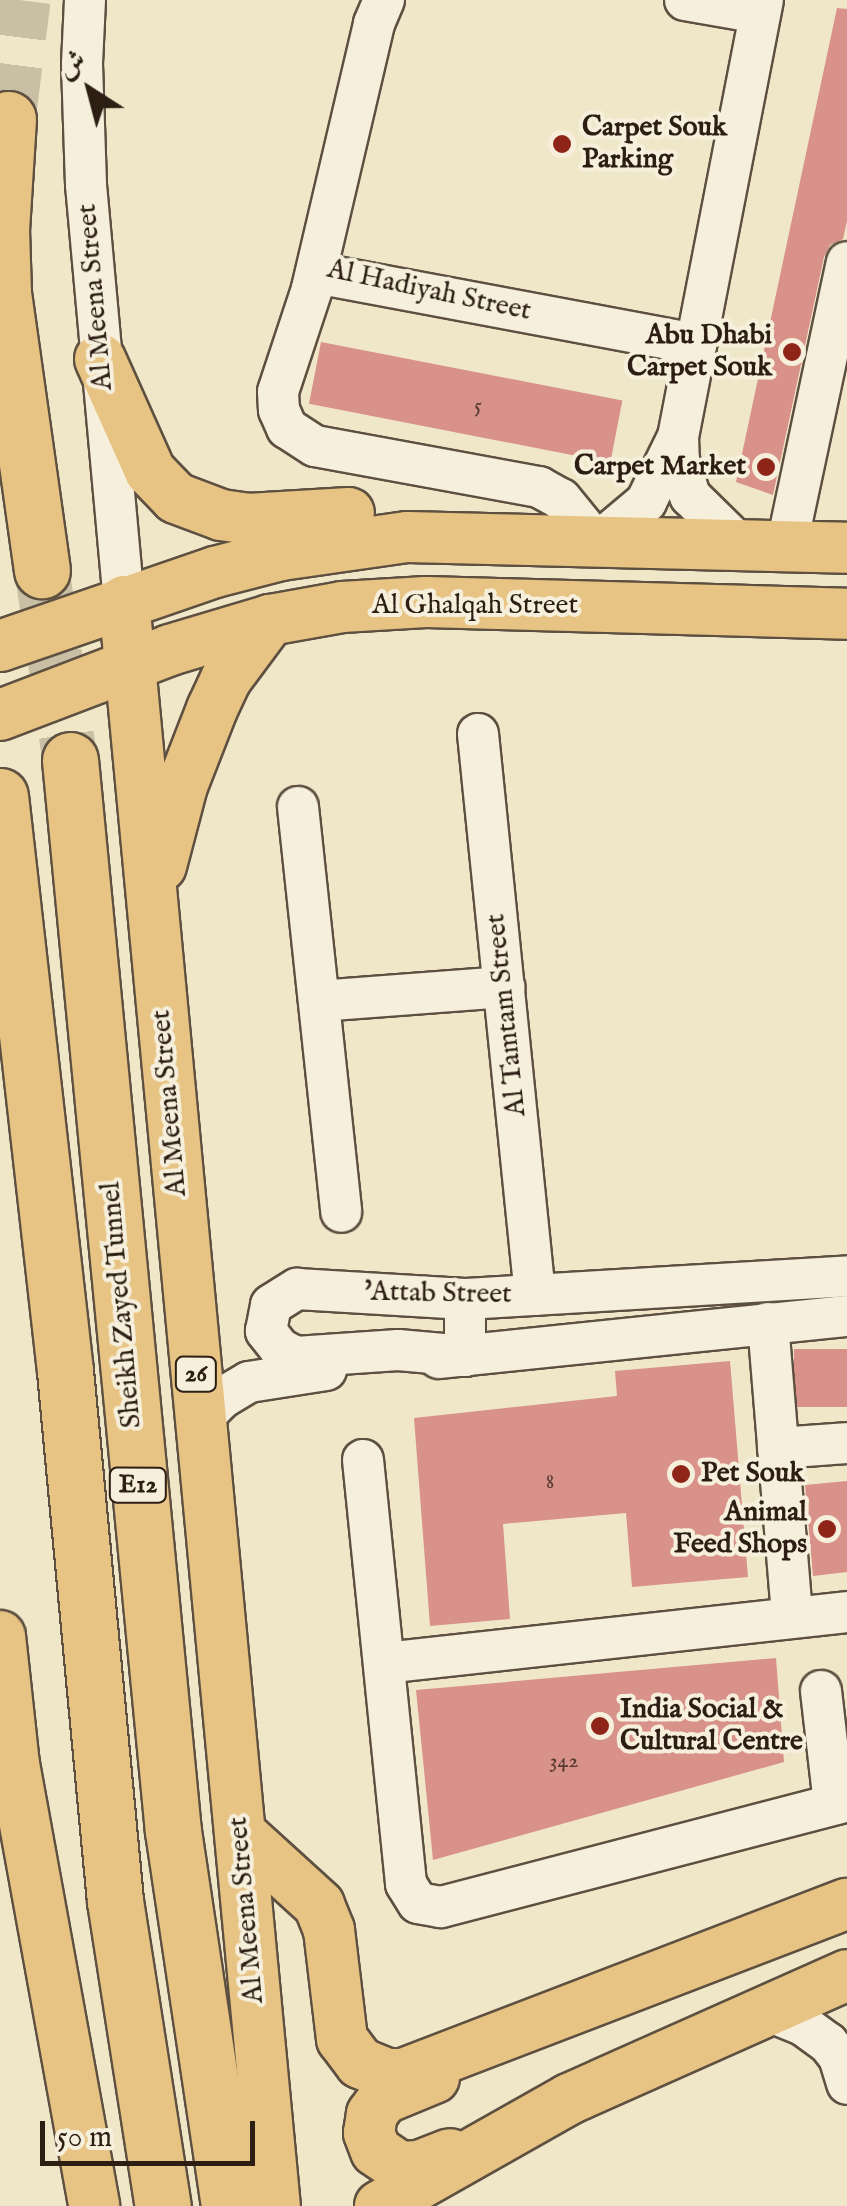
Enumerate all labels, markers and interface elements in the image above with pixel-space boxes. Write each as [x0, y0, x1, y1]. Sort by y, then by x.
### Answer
north arrow [40, 40, 140, 140]
text: ش [51, 43, 94, 88]
place label: Carpet Souk Parking [582, 111, 727, 177]
marker: Carpet Souk Parking [551, 133, 573, 155]
street label: Al Meena Street [71, 202, 121, 392]
street label: Al Hadiyah Street [324, 253, 534, 329]
place label: Abu Dhabi Carpet Souk [627, 319, 772, 385]
marker: Abu Dhabi Carpet Souk [781, 341, 803, 363]
house number: 5 [474, 394, 482, 420]
place label: Carpet Market [574, 450, 746, 484]
marker: Carpet Market [755, 456, 777, 478]
street label: Al Ghalqah Street [372, 589, 578, 623]
street label: Al Tamtam Street [480, 912, 534, 1118]
street label: Al Meena Street [145, 1008, 195, 1198]
street label: Sheikh Zayed Tunnel [94, 1180, 150, 1430]
street label: 'Attab Street [364, 1276, 512, 1312]
road number: 26 [174, 1354, 218, 1394]
place label: Pet Souk [701, 1457, 804, 1491]
marker: Pet Souk [670, 1463, 692, 1485]
road number: E12 [108, 1465, 168, 1505]
house number: 8 [546, 1470, 554, 1496]
place label: Animal Feed Shops [673, 1496, 807, 1562]
marker: Animal Feed Shops [816, 1518, 838, 1540]
place label: India Social & Cultural Centre [620, 1693, 803, 1759]
marker: India Social & Cultural Centre [589, 1715, 611, 1737]
house number: 342 [549, 1749, 579, 1775]
street label: Al Meena Street [222, 1815, 272, 2005]
scale bar [45, 2101, 260, 2163]
text: 50 m [57, 2119, 112, 2157]

